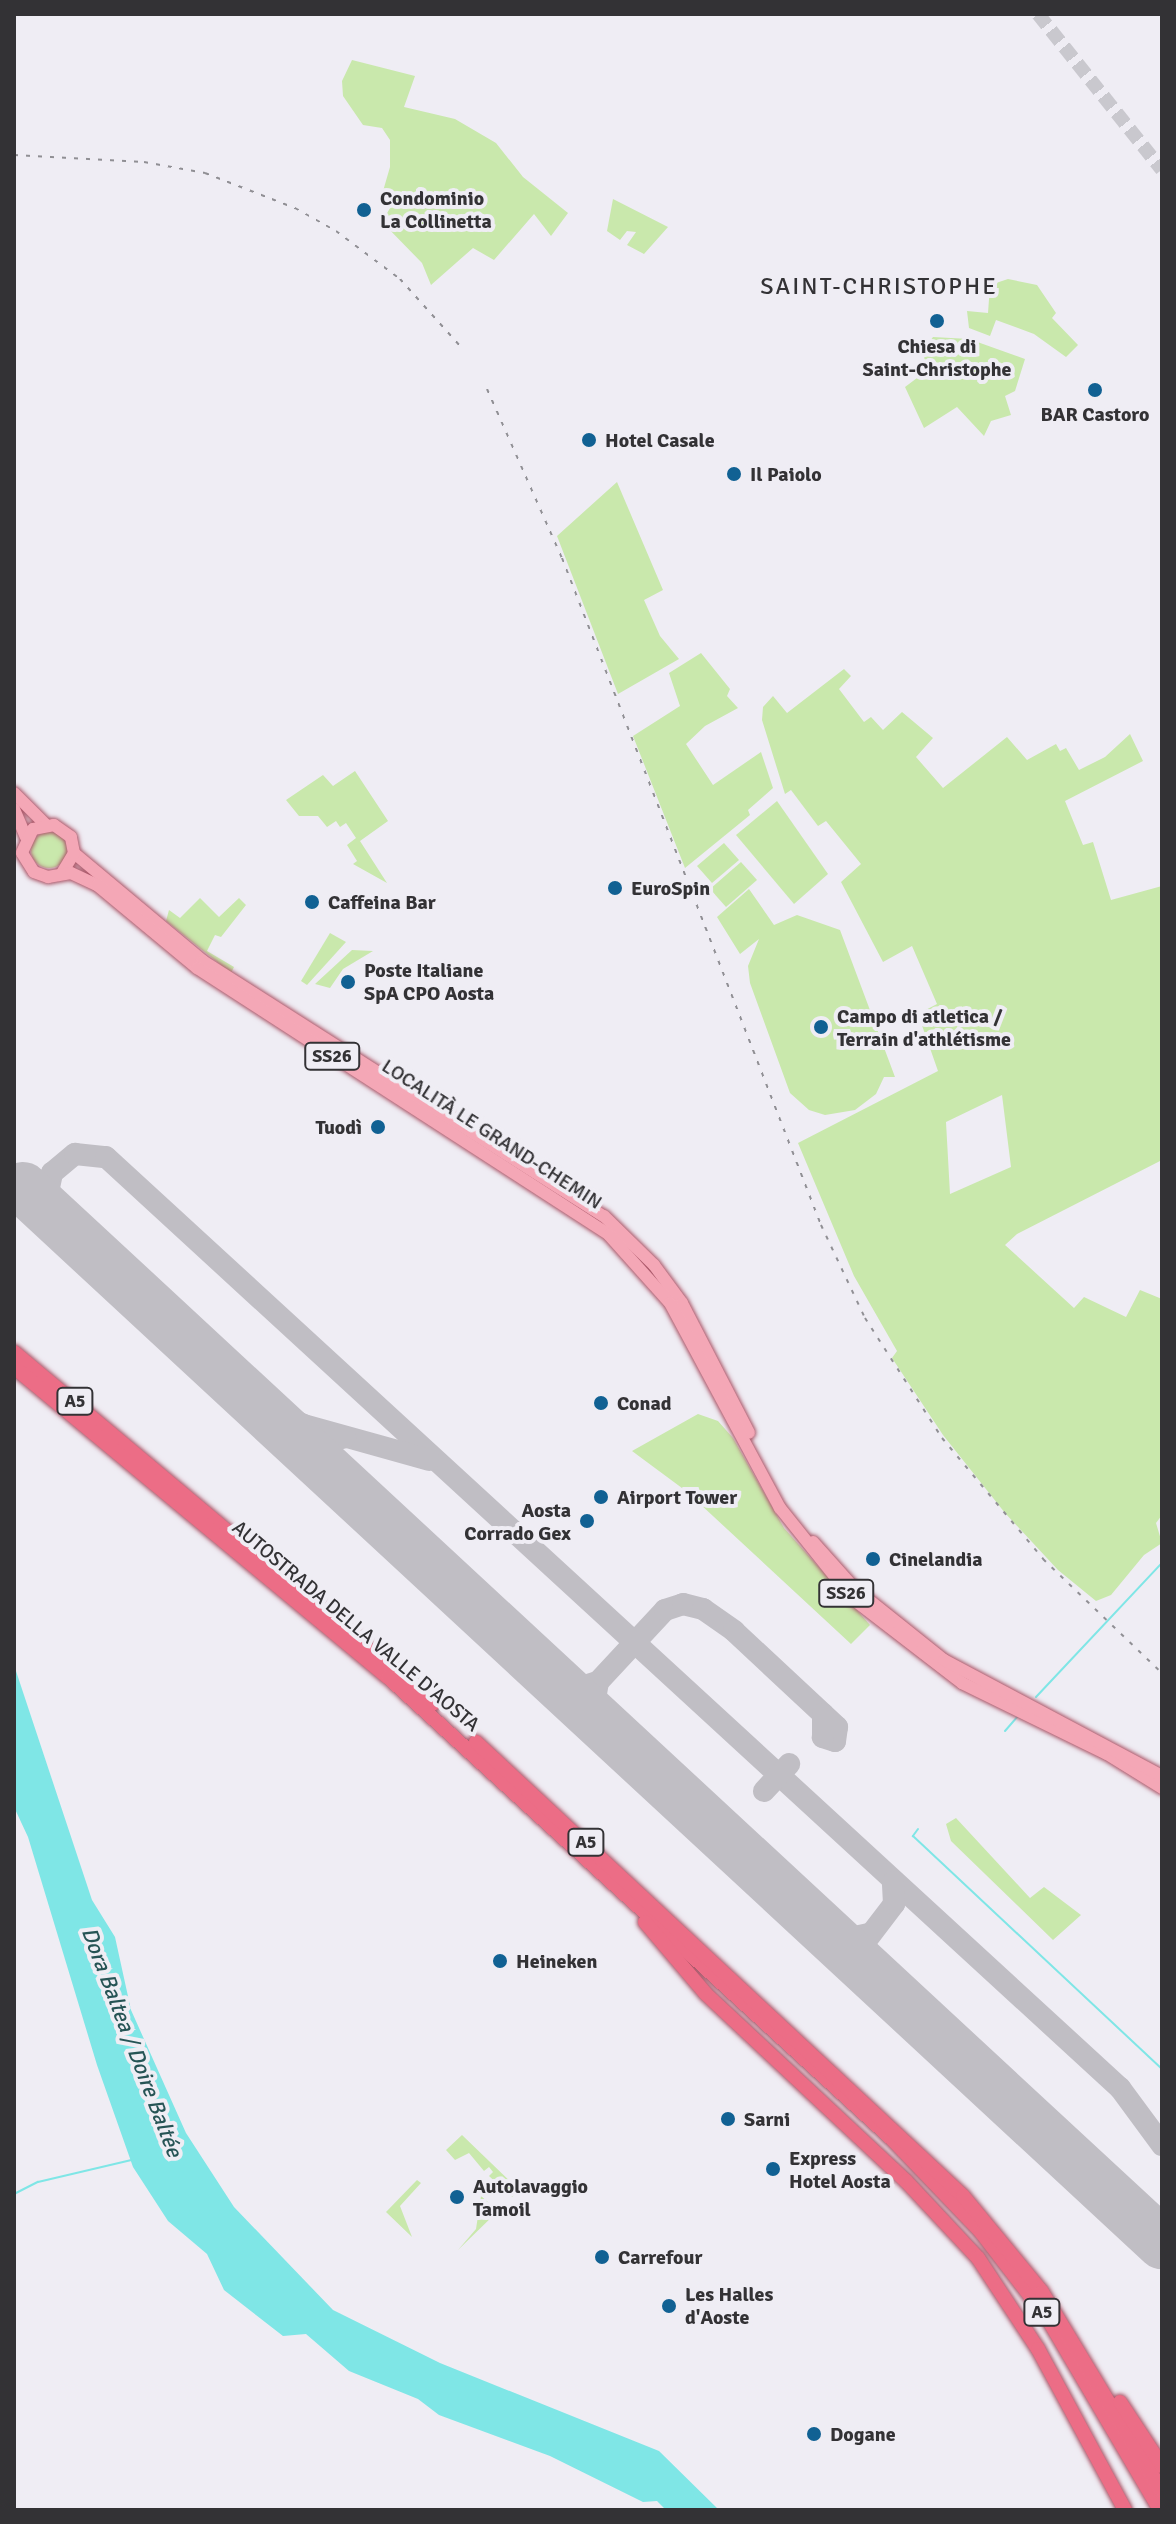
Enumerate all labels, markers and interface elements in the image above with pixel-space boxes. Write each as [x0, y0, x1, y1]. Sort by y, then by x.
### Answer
place label: Condominio La Collinetta [380, 186, 492, 233]
marker: Condominio La Collinetta [355, 201, 373, 219]
district label: SAINT-CHRISTOPHE [760, 273, 998, 301]
marker: Chiesa di Saint-Christophe [928, 312, 946, 330]
place label: Chiesa di Saint-Christophe [863, 334, 1011, 381]
marker: BAR Castoro [1086, 381, 1104, 399]
place label: BAR Castoro [1041, 402, 1149, 426]
place label: Hotel Casale [605, 428, 715, 452]
marker: Hotel Casale [580, 431, 598, 449]
place label: Il Paiolo [750, 462, 822, 486]
marker: Il Paiolo [725, 465, 743, 483]
place label: EuroSpin [631, 876, 710, 900]
marker: EuroSpin [606, 879, 624, 897]
place label: Caffeina Bar [328, 890, 436, 914]
marker: Caffeina Bar [303, 893, 321, 911]
place label: Poste Italiane SpA CPO Aosta [364, 958, 494, 1005]
marker: Poste Italiane SpA CPO Aosta [339, 973, 357, 991]
place label: Campo di atletica / Terrain d'athlétisme [837, 1004, 1011, 1051]
marker: Campo di atletica / Terrain d'athlétisme [812, 1018, 830, 1036]
road number: SS26 [304, 1042, 360, 1070]
street label: LOCALITÀ LE GRAND-CHEMIN [377, 1054, 607, 1214]
place label: Tuodì [315, 1115, 362, 1139]
marker: Tuodì [369, 1118, 387, 1136]
road number: A5 [55, 1387, 95, 1415]
place label: Conad [617, 1391, 671, 1415]
marker: Conad [592, 1394, 610, 1412]
place label: Airport Tower [617, 1485, 737, 1509]
marker: Airport Tower [592, 1488, 610, 1506]
place label: Aosta Corrado Gex [464, 1498, 571, 1545]
marker: Aosta Corrado Gex [578, 1512, 596, 1530]
street label: AUTOSTRADA DELLA VALLE D'AOSTA [227, 1515, 485, 1737]
place label: Cinelandia [889, 1547, 983, 1571]
marker: Cinelandia [864, 1550, 882, 1568]
road number: SS26 [818, 1579, 874, 1607]
road number: A5 [566, 1828, 606, 1856]
water label: Dora Baltea / Doire Baltée [76, 1923, 188, 2161]
place label: Heineken [516, 1949, 597, 1973]
marker: Heineken [491, 1952, 509, 1970]
place label: Sarni [744, 2107, 790, 2131]
marker: Sarni [719, 2110, 737, 2128]
place label: Express Hotel Aosta [789, 2146, 891, 2193]
marker: Express Hotel Aosta [764, 2160, 782, 2178]
place label: Autolavaggio Tamoil [473, 2174, 588, 2221]
marker: Autolavaggio Tamoil [448, 2188, 466, 2206]
place label: Carrefour [618, 2245, 702, 2269]
marker: Carrefour [593, 2248, 611, 2266]
place label: Les Halles d'Aoste [685, 2282, 773, 2329]
marker: Les Halles d'Aoste [660, 2297, 678, 2315]
road number: A5 [1022, 2298, 1062, 2326]
place label: Dogane [830, 2422, 896, 2446]
marker: Dogane [805, 2425, 823, 2443]

